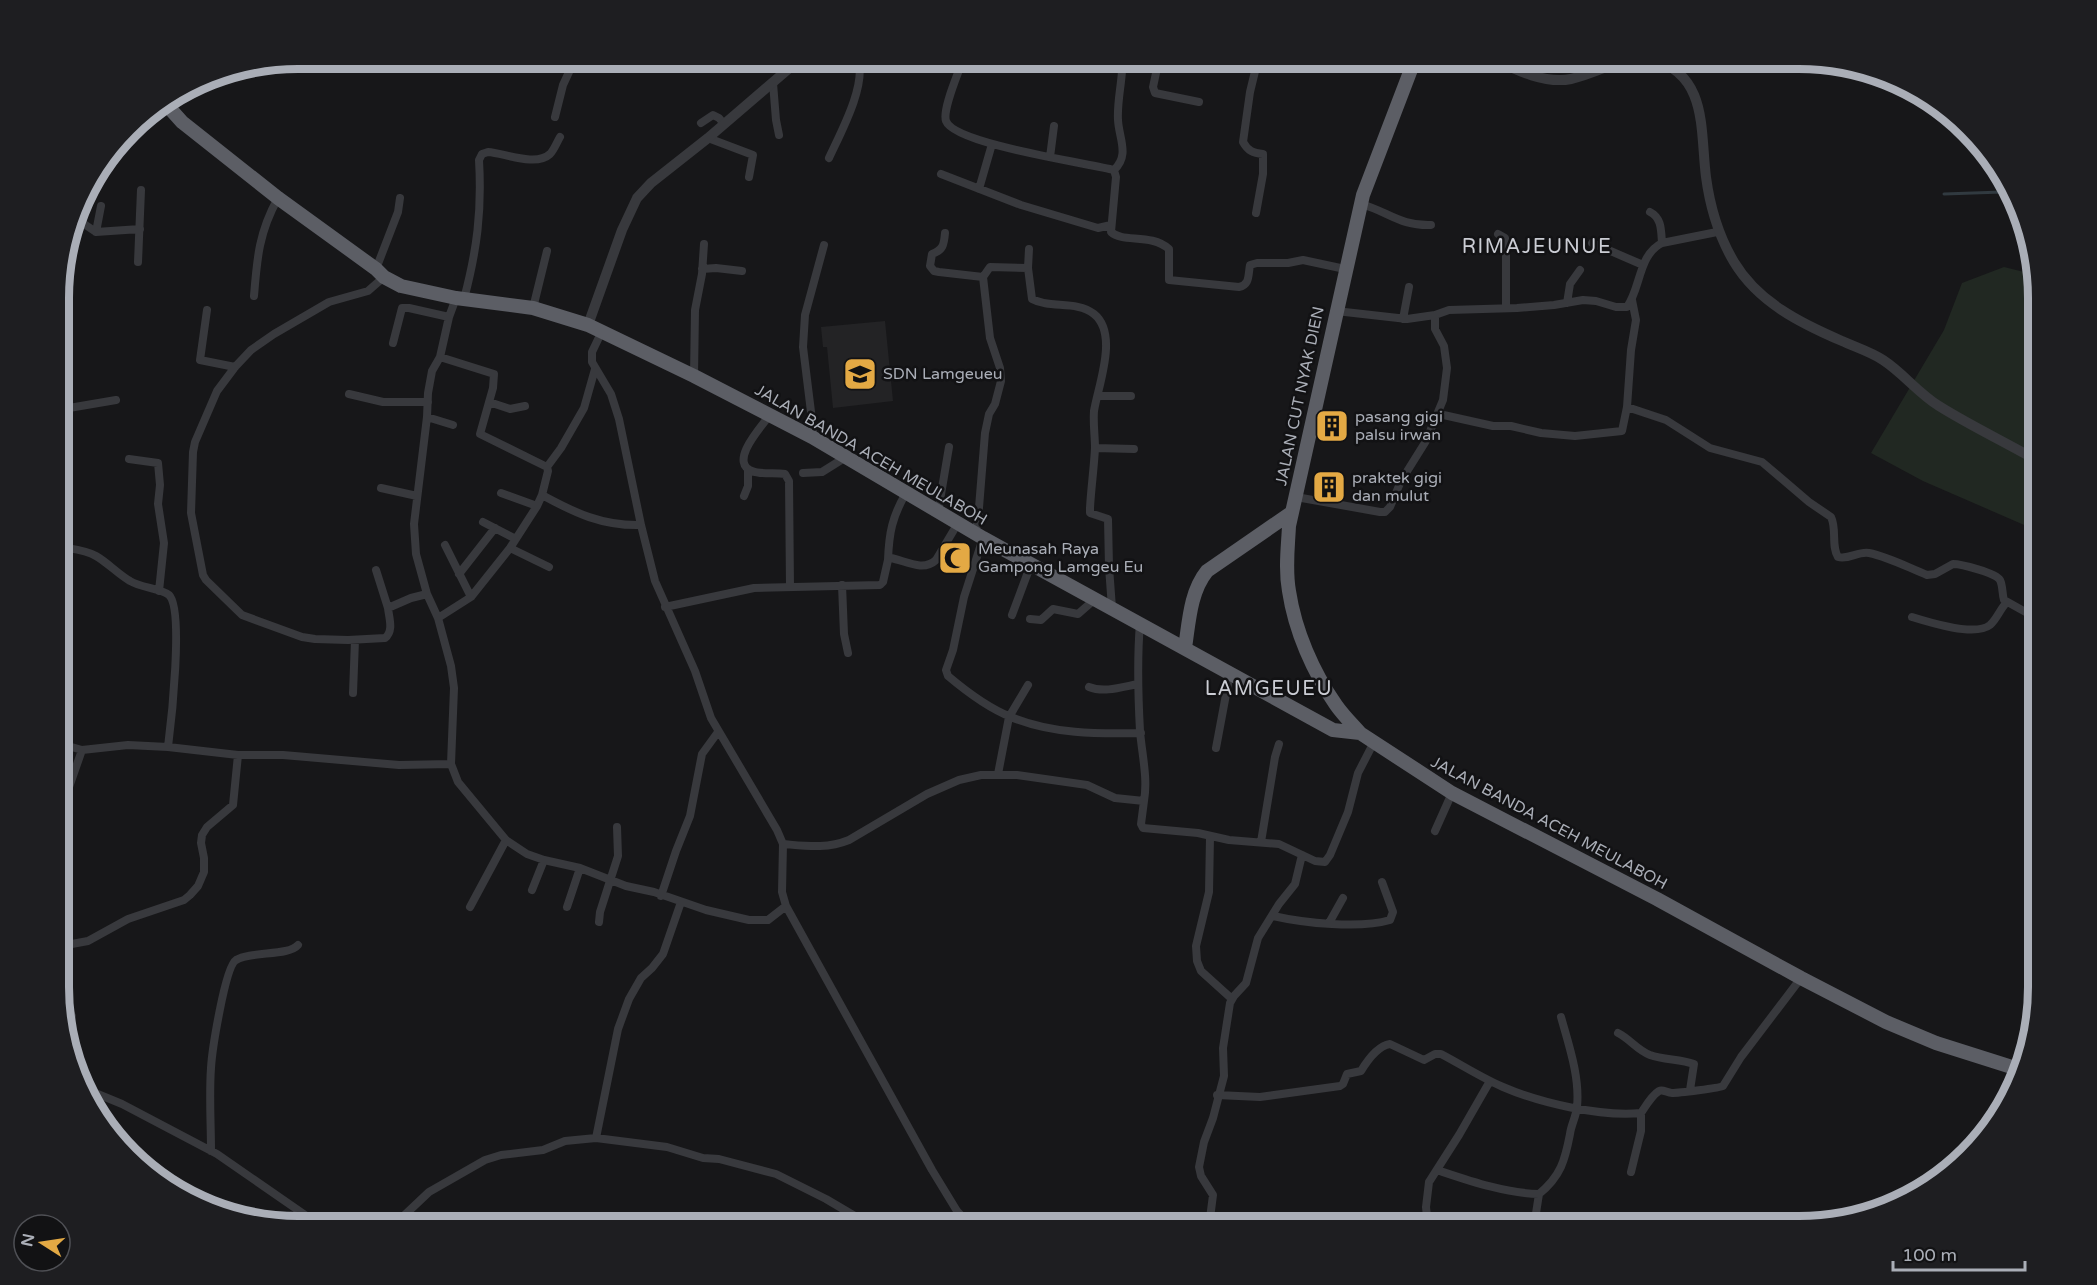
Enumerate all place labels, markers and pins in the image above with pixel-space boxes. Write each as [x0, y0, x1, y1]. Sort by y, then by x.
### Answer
school or university icon: SDN Lamgeueu [842, 356, 878, 392]
place label: SDN Lamgeueu [883, 364, 1002, 384]
place label: pasang gigi palsu irwan [1355, 407, 1443, 445]
building icon: pasang gigi palsu irwan [1314, 408, 1350, 444]
place label: praktek gigi dan mulut [1352, 468, 1442, 506]
building icon: praktek gigi dan mulut [1311, 469, 1347, 505]
place label: Meunasah Raya Gampong Lamgeu Eu [978, 539, 1143, 577]
mosque icon: Meunasah Raya Gampong Lamgeu Eu [937, 540, 973, 576]

